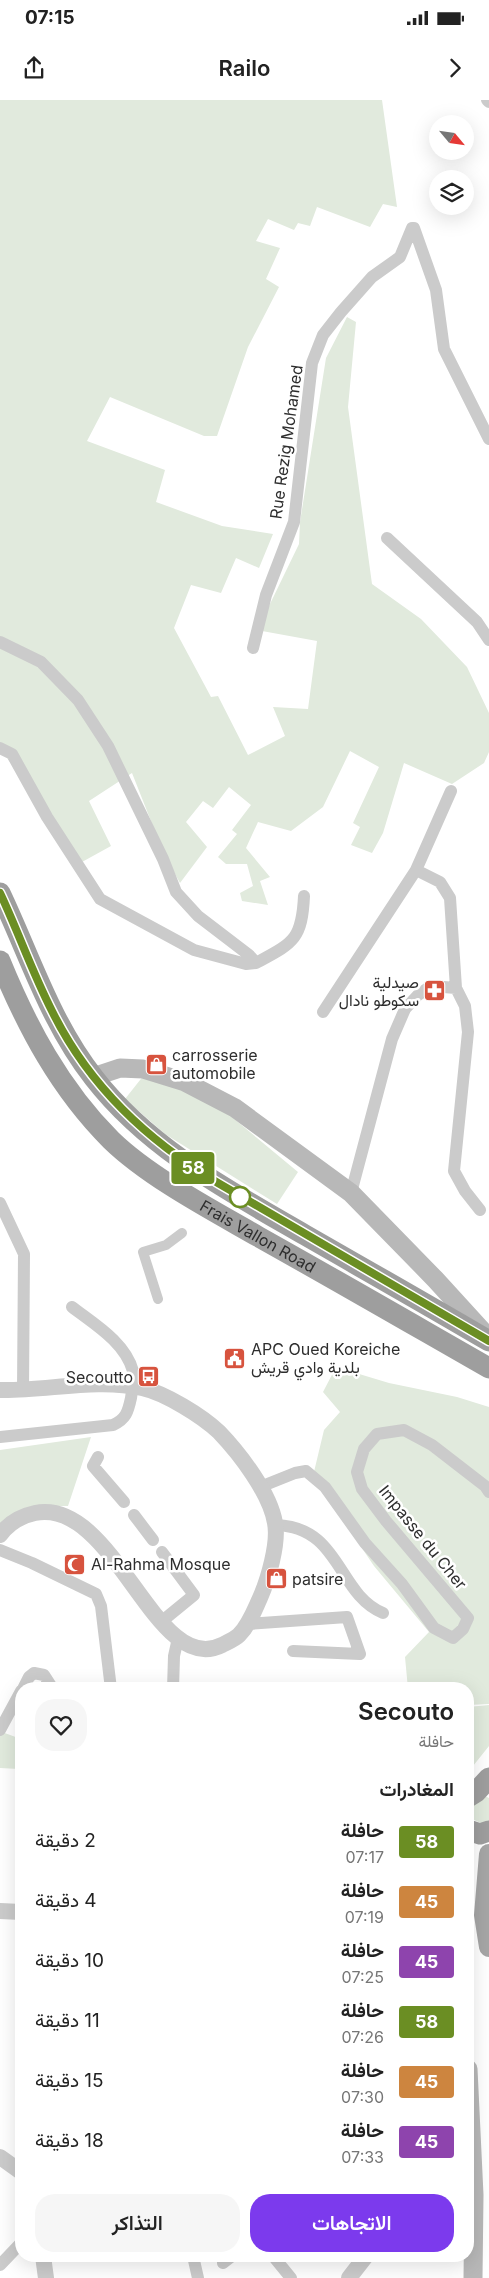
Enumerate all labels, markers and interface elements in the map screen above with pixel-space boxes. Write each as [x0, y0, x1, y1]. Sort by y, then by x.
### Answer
text: 07:15 [25, 6, 75, 29]
icon: share [20, 54, 48, 82]
icon: forward [441, 54, 469, 82]
text: Railo [219, 55, 270, 81]
north arrow [429, 115, 474, 160]
map controls [429, 115, 474, 215]
button: layers [429, 170, 474, 215]
street label: Rue Rezig Mohamed [265, 364, 307, 520]
place label: صيدلية سكوطو نادال [339, 972, 419, 1011]
pharmacy icon: صيدلية سكوطو نادال [423, 979, 447, 1003]
place label: carrosserie automobile [172, 1045, 258, 1083]
shop icon: carrosserie automobile [144, 1052, 168, 1076]
line badge: 58 [170, 1152, 216, 1184]
text: 58 [181, 1157, 205, 1178]
unlabelled marker [229, 1186, 251, 1208]
street label: Frais Vallon Road [196, 1196, 319, 1277]
place label: APC Oued Koreiche بلدية وادي قريش [251, 1339, 400, 1381]
public building icon: APC Oued Koreiche بلدية وادي قريش [223, 1346, 247, 1370]
bus stop icon: Secoutto [137, 1365, 161, 1389]
place label: Secoutto [66, 1367, 133, 1387]
street label: Impasse du Cher [375, 1481, 471, 1593]
mosque icon: Al-Rahma Mosque [63, 1552, 87, 1576]
place label: Al-Rahma Mosque [91, 1554, 231, 1574]
shop icon: patsire [264, 1567, 288, 1591]
place label: patsire [292, 1569, 343, 1589]
text: Secouto [358, 1697, 454, 1726]
button: heart [35, 1699, 87, 1751]
text: حافلة [418, 1731, 454, 1751]
text: المغادرات [379, 1778, 454, 1801]
text: حافلة [341, 1819, 384, 1842]
text: 2 دقيقة [35, 1829, 96, 1852]
text: 58 [415, 1831, 438, 1852]
text: 07:17 [346, 1847, 384, 1867]
text: حافلة [341, 1879, 384, 1902]
text: 4 دقيقة [35, 1889, 97, 1912]
text: 45 [415, 1891, 438, 1912]
text: 07:19 [345, 1907, 384, 1927]
text: حافلة [341, 1939, 384, 1962]
text: 10 دقيقة [35, 1949, 104, 1972]
text: 45 [415, 1951, 438, 1972]
text: 07:25 [342, 1967, 384, 1987]
text: حافلة [341, 1999, 384, 2022]
text: 11 دقيقة [35, 2009, 100, 2032]
text: 58 [415, 2011, 438, 2032]
text: 07:26 [341, 2027, 384, 2047]
text: حافلة [341, 2059, 384, 2082]
text: 15 دقيقة [35, 2069, 104, 2092]
text: 45 [415, 2071, 438, 2092]
text: 07:30 [341, 2087, 384, 2107]
text: حافلة [341, 2119, 384, 2142]
text: 18 دقيقة [35, 2129, 104, 2152]
text: 45 [415, 2131, 438, 2152]
text: 07:33 [341, 2147, 384, 2167]
button: التذاكر [35, 2194, 240, 2252]
button: الاتجاهات [250, 2194, 454, 2252]

